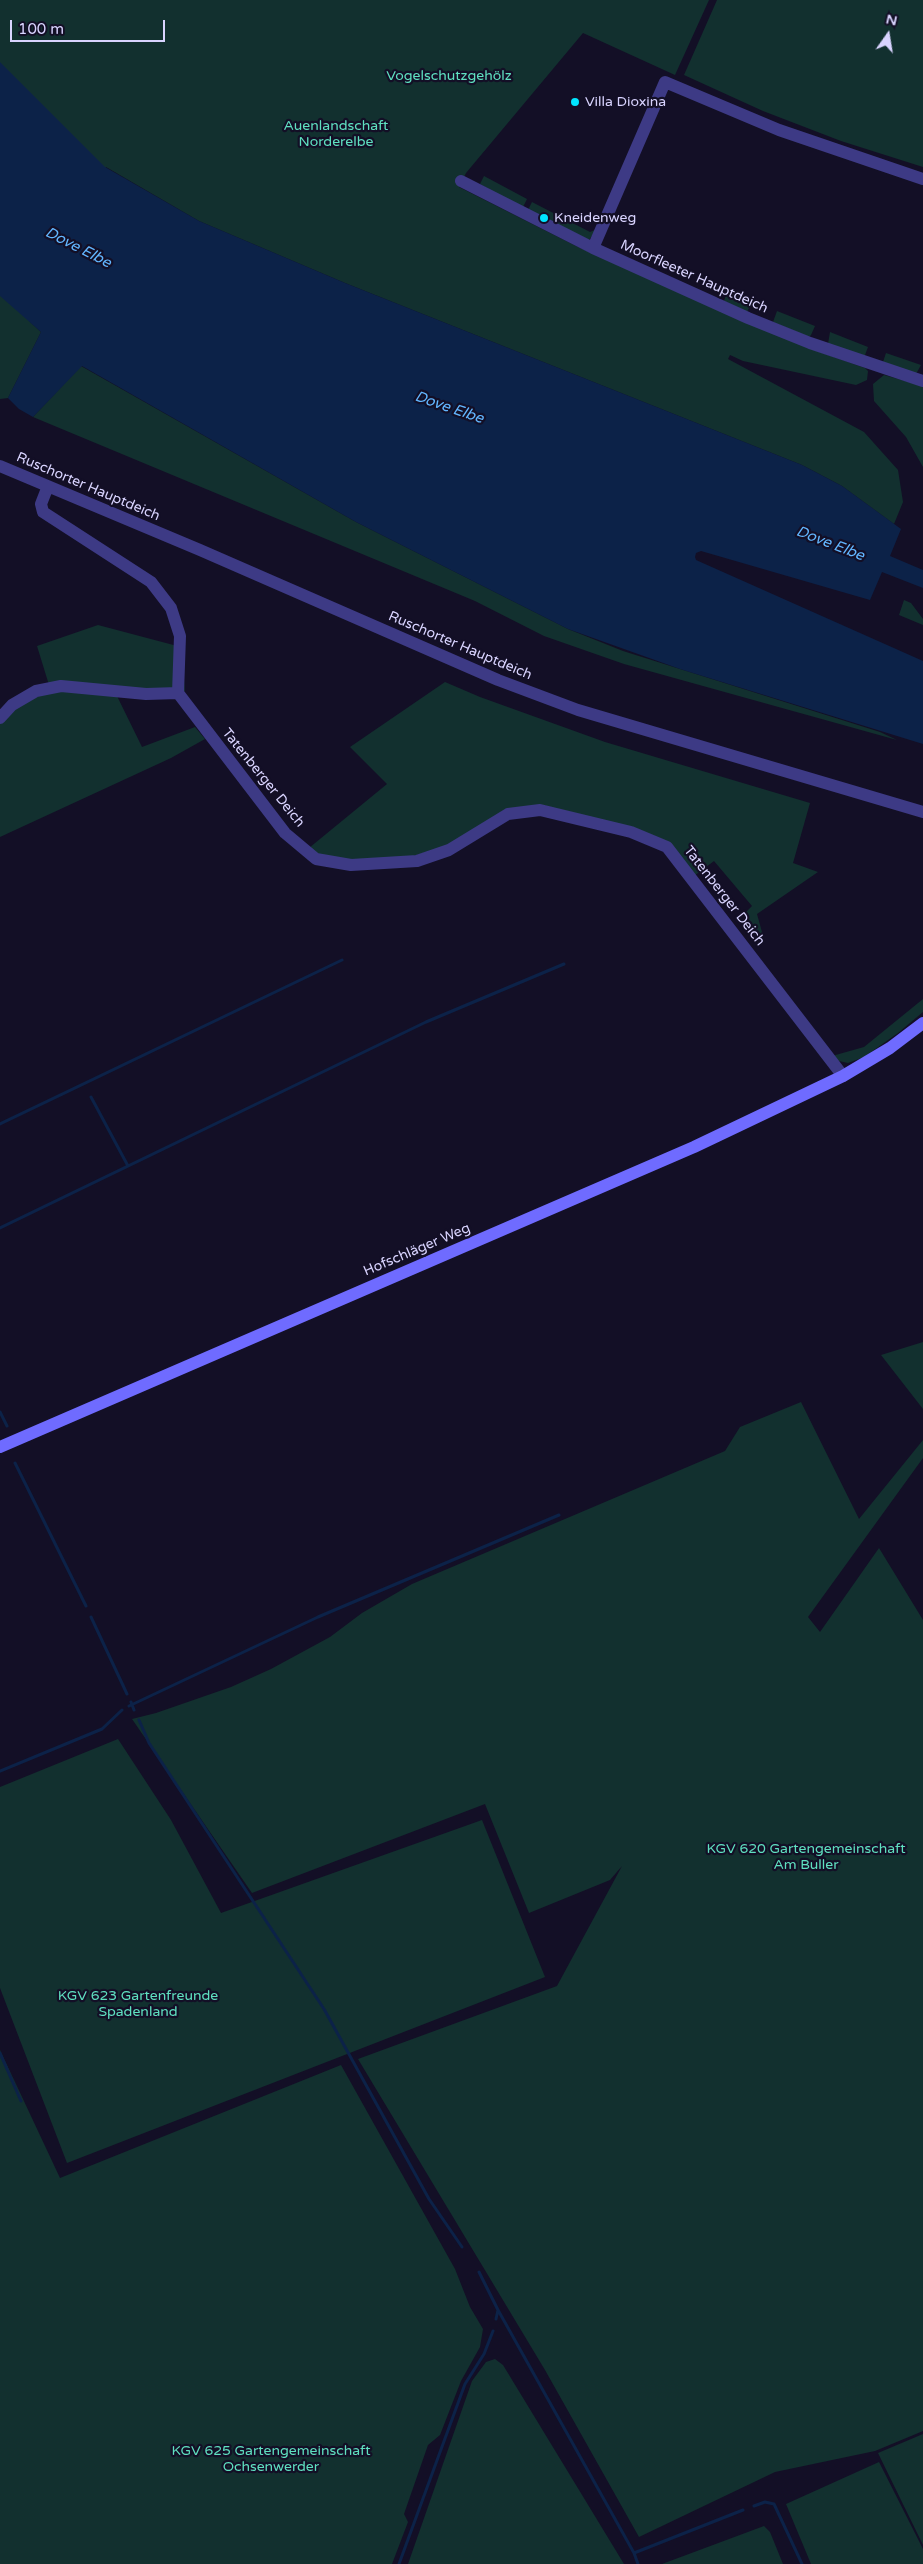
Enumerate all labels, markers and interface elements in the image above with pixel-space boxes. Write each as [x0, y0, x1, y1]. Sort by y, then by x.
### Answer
scale bar [12, 10, 168, 42]
north arrow [863, 10, 913, 60]
text: N [884, 10, 899, 29]
text: 100 m [18, 20, 64, 38]
park label: Vogelschutzgehölz [386, 68, 512, 84]
place label: Villa Dioxina [585, 94, 666, 110]
marker: Villa Dioxina [569, 96, 581, 108]
park label: Auenlandschaft Norderelbe [284, 118, 388, 150]
place label: Kneidenweg [554, 210, 636, 226]
marker: Kneidenweg [538, 212, 550, 224]
water label: Dove Elbe [42, 224, 114, 272]
street label: Moorfleeter Hauptdeich [618, 237, 770, 317]
water label: Dove Elbe [412, 388, 486, 428]
street label: Ruschorter Hauptdeich [14, 449, 162, 525]
water label: Dove Elbe [793, 523, 867, 565]
street label: Ruschorter Hauptdeich [386, 608, 534, 684]
street label: Tatenberger Deich [218, 725, 308, 831]
street label: Tatenberger Deich [680, 843, 768, 949]
street label: Hofschläger Weg [361, 1220, 473, 1280]
park label: KGV 620 Gartengemeinschaft Am Buller [707, 1841, 905, 1874]
park label: KGV 623 Gartenfreunde Spadenland [58, 1988, 218, 2020]
park label: KGV 625 Gartengemeinschaft Ochsenwerder [172, 2443, 370, 2476]

